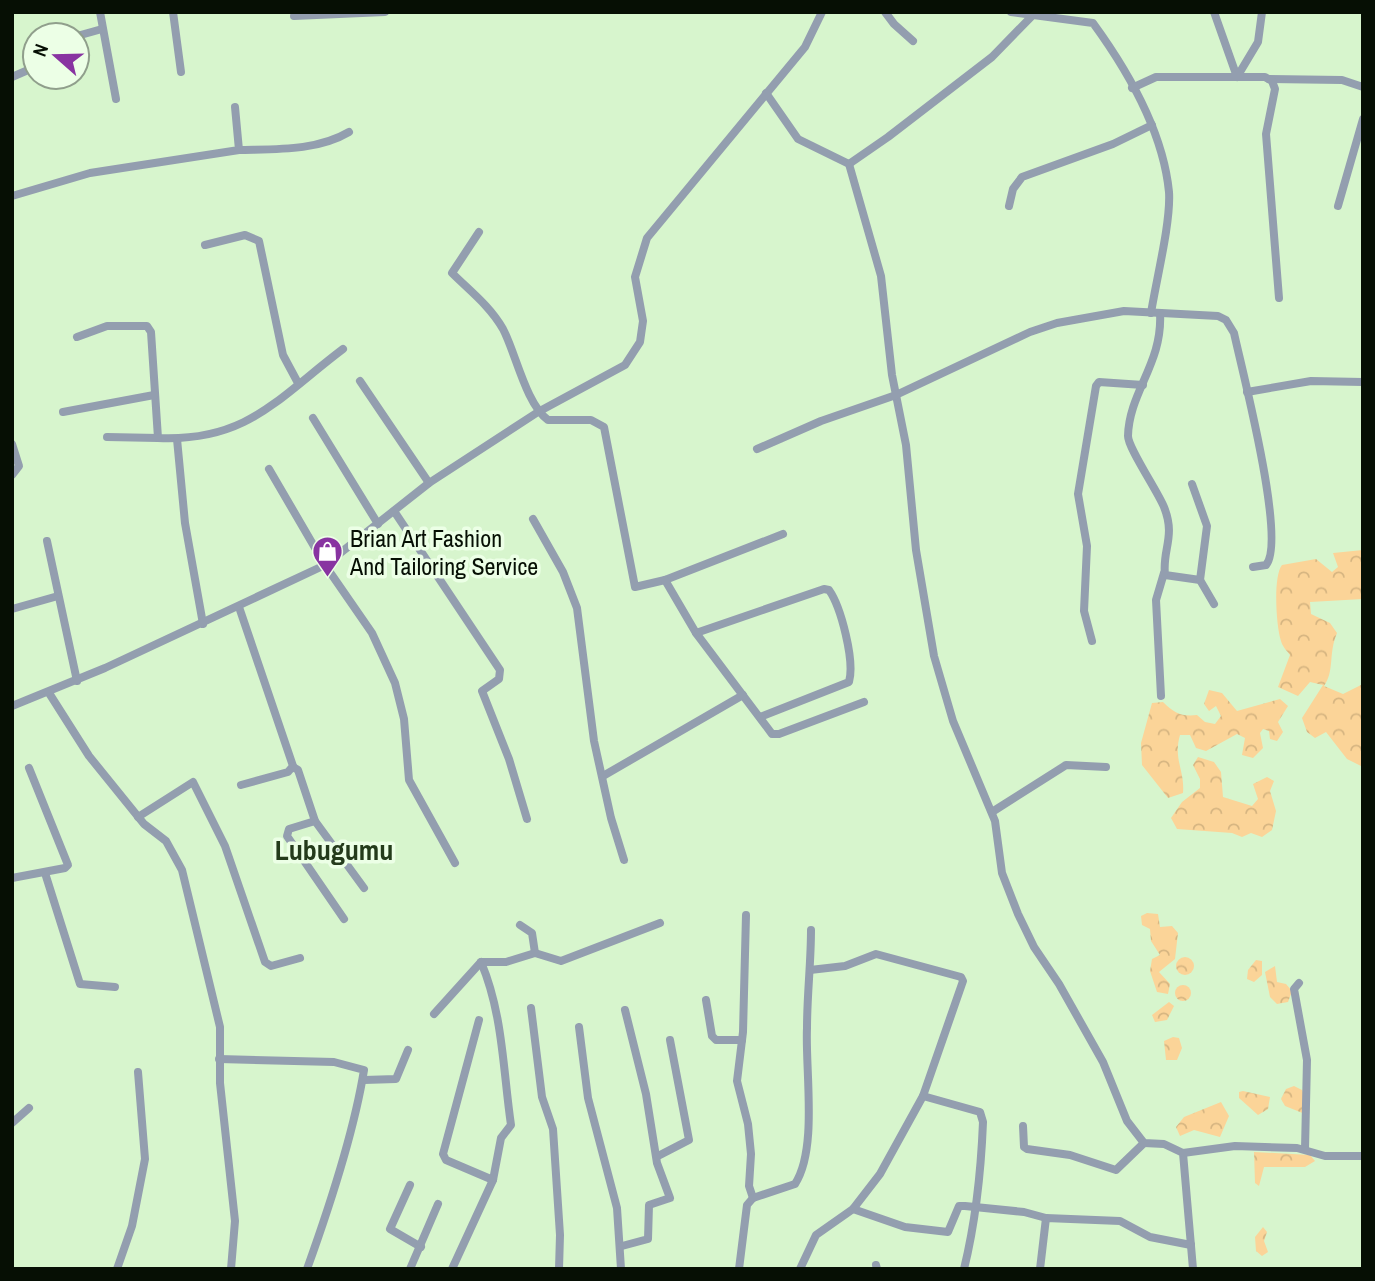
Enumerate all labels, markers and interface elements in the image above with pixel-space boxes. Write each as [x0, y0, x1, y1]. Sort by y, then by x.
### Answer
north arrow [21, 21, 91, 91]
text: N [26, 40, 54, 60]
place label: Brian Art Fashion And Tailoring Service [349, 522, 538, 582]
shop icon: Brian Art Fashion And Tailoring Service [310, 535, 344, 579]
district label: Lubugumu [275, 831, 393, 869]

